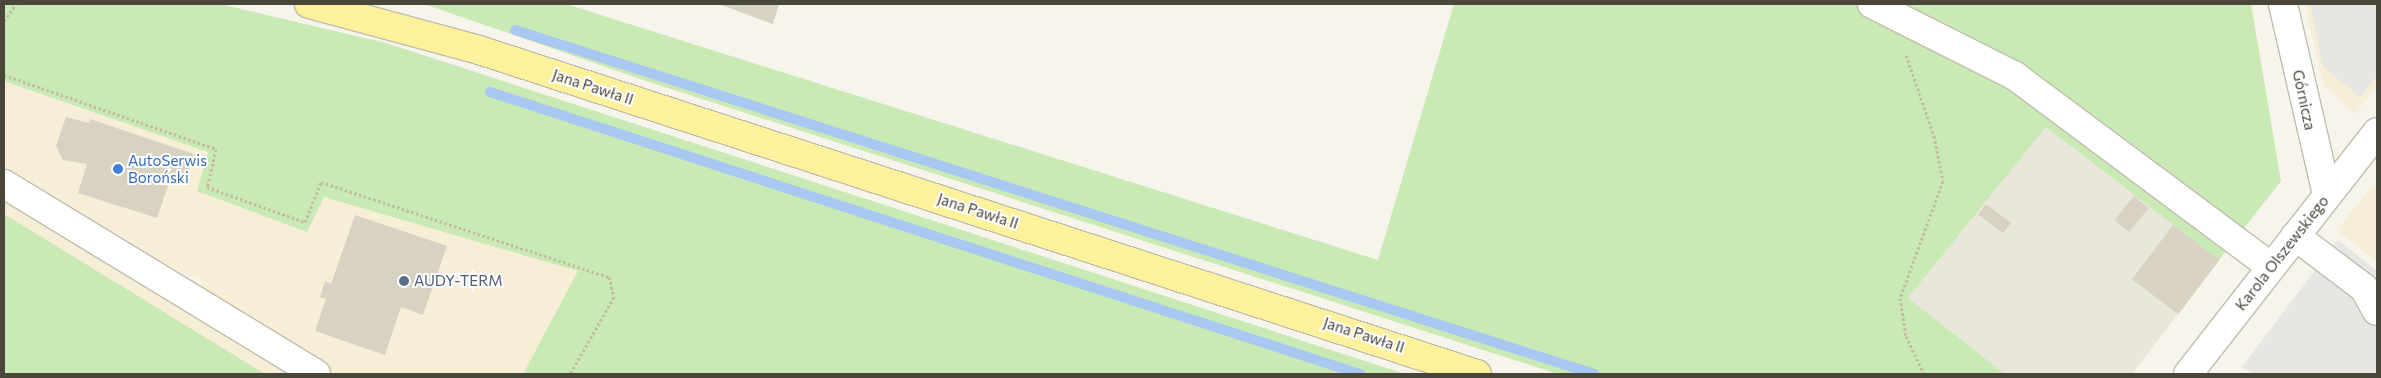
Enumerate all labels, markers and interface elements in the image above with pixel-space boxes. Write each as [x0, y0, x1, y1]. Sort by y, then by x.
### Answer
street label: Jana Pawła II [550, 65, 636, 109]
street label: Górnicza [2289, 68, 2319, 132]
place label: AutoSerwis Boroński [128, 151, 207, 186]
marker: AutoSerwis Boroński [112, 163, 124, 175]
street label: Jana Pawła II [935, 189, 1021, 233]
street label: Karola Olszewskiego [2232, 192, 2332, 314]
place label: AUDY-TERM [414, 272, 503, 290]
marker: AUDY-TERM [398, 275, 410, 287]
street label: Jana Pawła II [1321, 313, 1407, 357]

